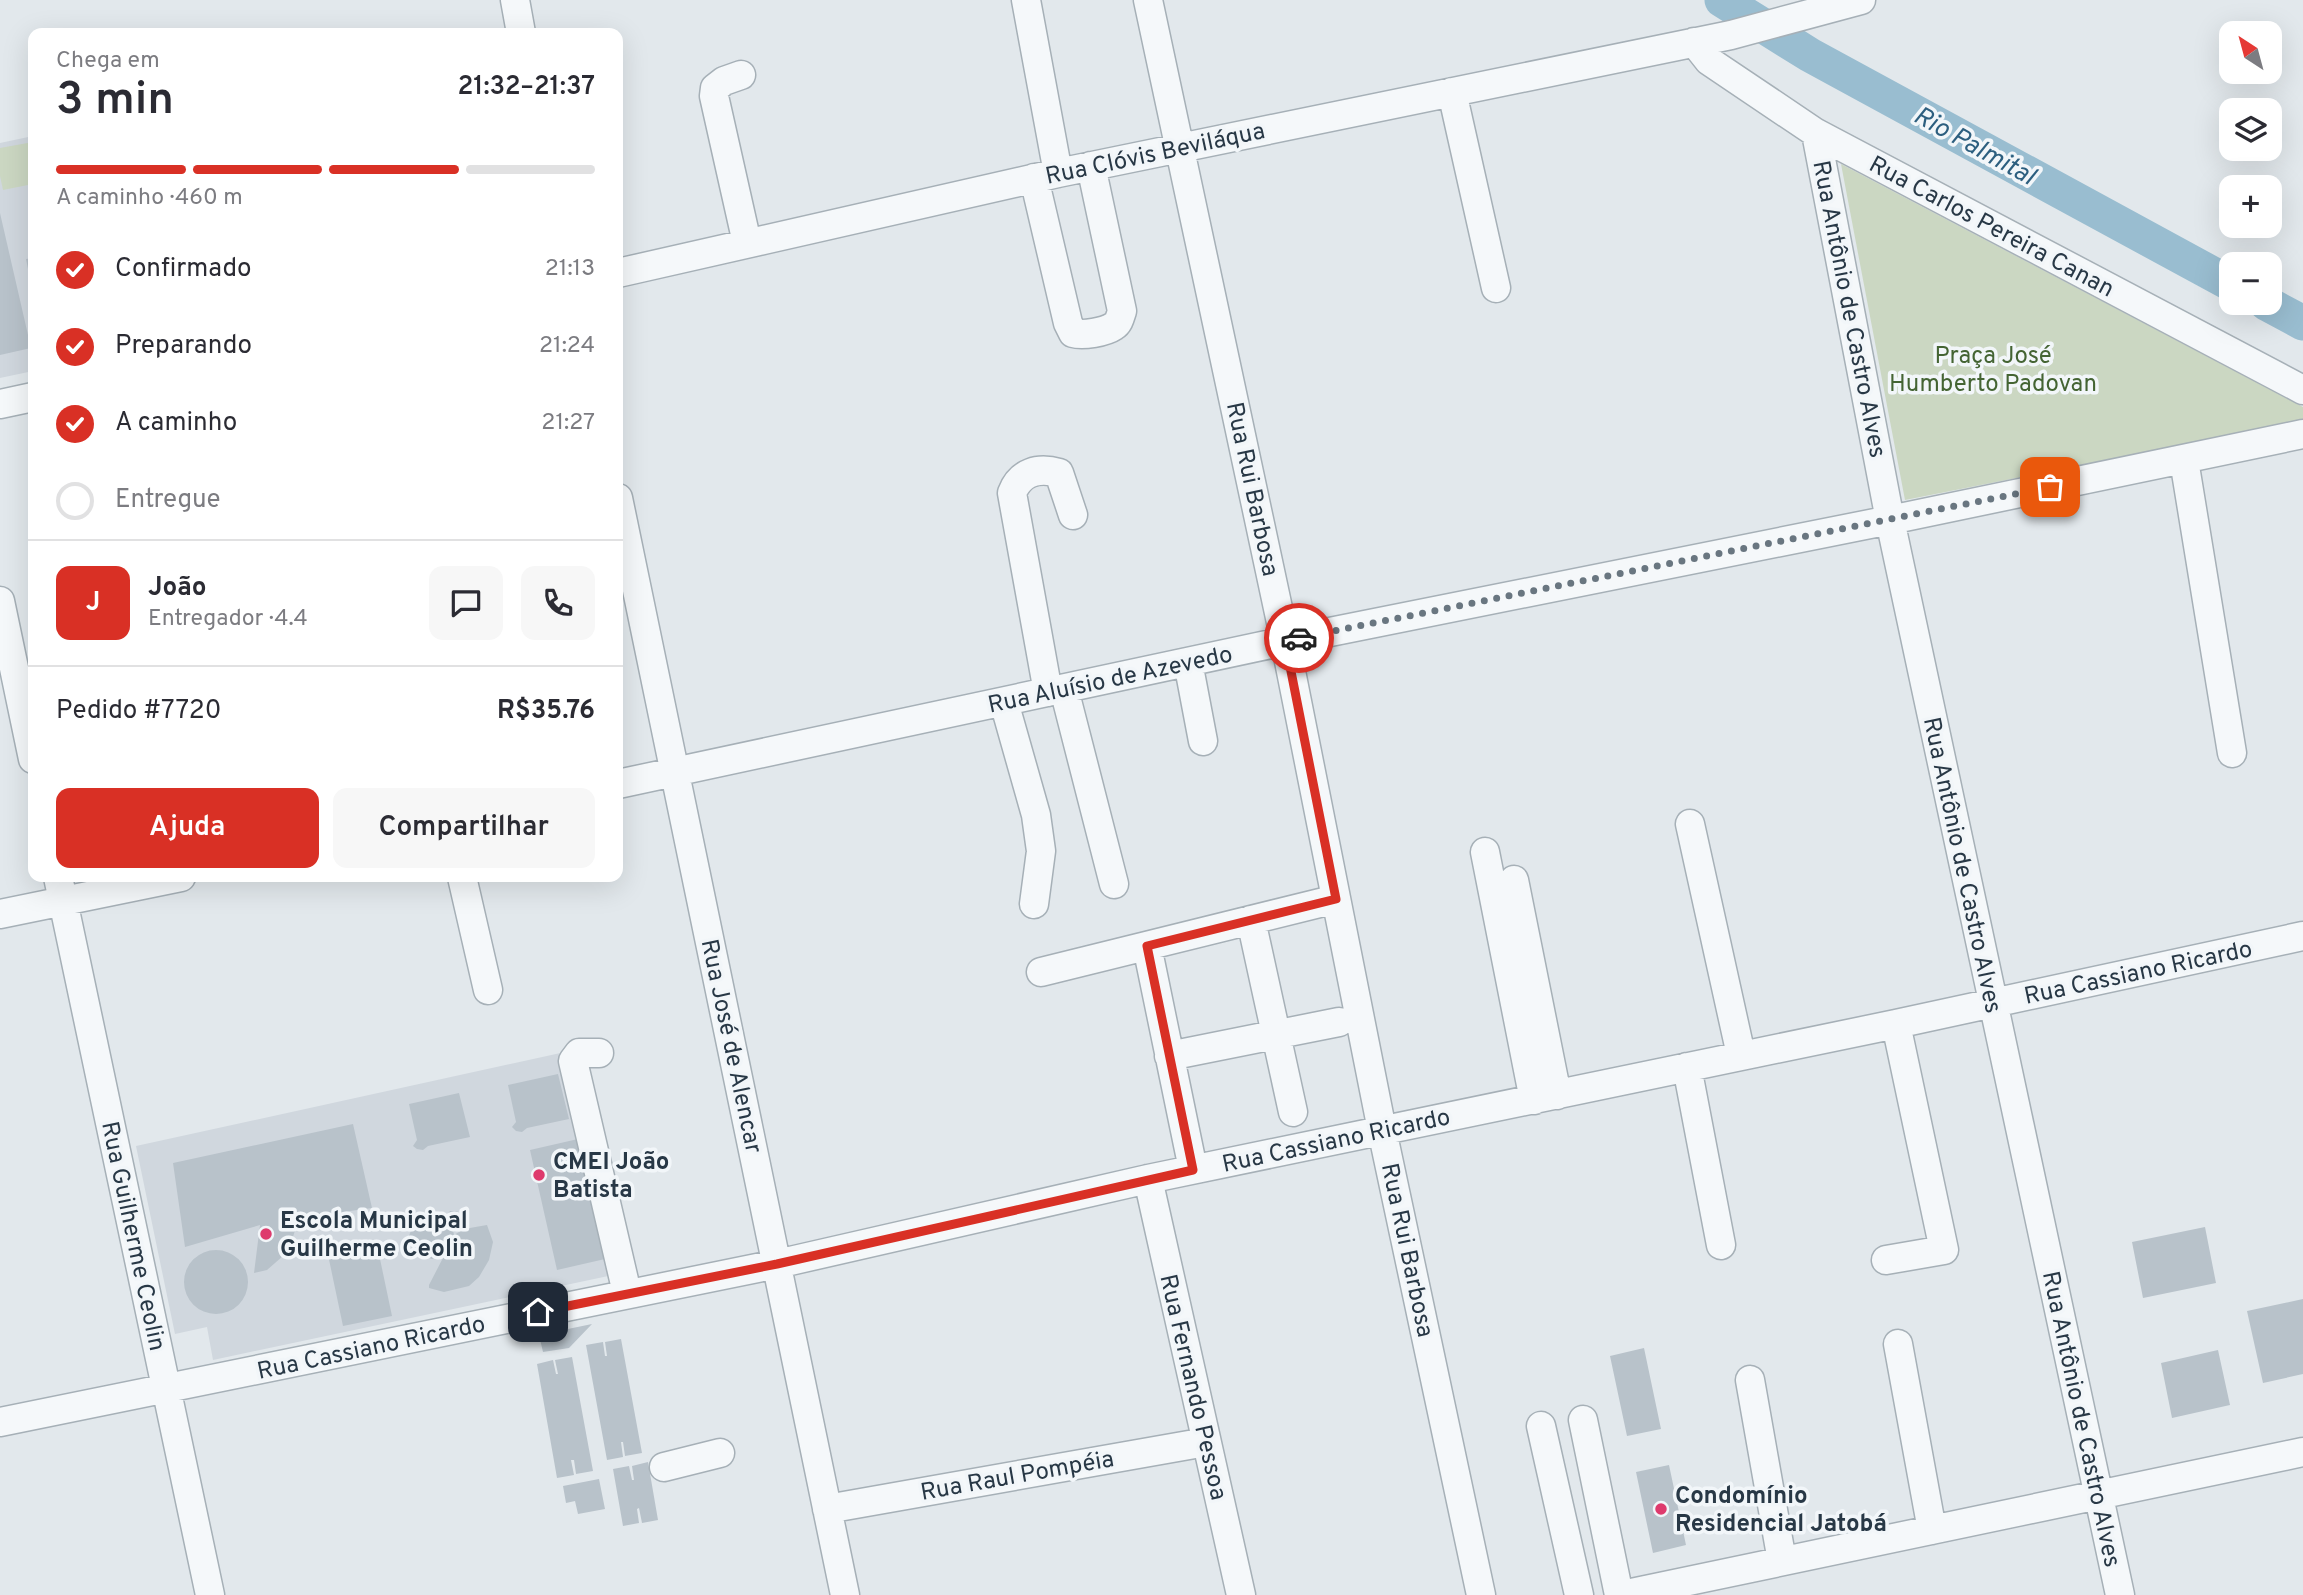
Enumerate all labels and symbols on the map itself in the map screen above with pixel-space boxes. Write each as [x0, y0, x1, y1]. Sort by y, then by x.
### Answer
north arrow [2219, 21, 2282, 84]
water label: Rio Palmital [1907, 100, 2042, 195]
street label: Rua Clóvis Beviláqua [1043, 117, 1268, 193]
street label: Rua Carlos Pereira Canan [1863, 150, 2119, 305]
street label: Rua Antônio de Castro Alves [1805, 158, 1892, 460]
park label: Praça José Humberto Padovan [1889, 342, 2097, 400]
street label: Rua Rui Barbosa [1218, 400, 1284, 579]
pin [2020, 457, 2080, 517]
courier [1264, 603, 1334, 673]
street label: Rua Aluísio de Azevedo [985, 640, 1235, 722]
street label: Rua Antônio de Castro Alves [1915, 715, 2007, 1016]
street label: Rua Cassiano Ricardo [2022, 935, 2255, 1013]
street label: Rua José de Alencar [693, 937, 767, 1156]
street label: Rua Cassiano Ricardo [1220, 1103, 1453, 1181]
street label: Rua Guilherme Ceolin [93, 1119, 171, 1354]
place label: CMEI João Batista [553, 1148, 669, 1206]
street label: Rua Rui Barbosa [1373, 1161, 1439, 1340]
marker: CMEI João Batista [531, 1167, 547, 1183]
place label: Escola Municipal Guilherme Ceolin [280, 1207, 473, 1265]
marker: Escola Municipal Guilherme Ceolin [258, 1226, 274, 1242]
street label: Rua Antônio de Castro Alves [2034, 1269, 2126, 1570]
street label: Rua Fernando Pessoa [1151, 1272, 1233, 1503]
pin [508, 1282, 568, 1342]
street label: Rua Cassiano Ricardo [255, 1310, 488, 1388]
street label: Rua Raul Pompéia [918, 1445, 1116, 1509]
place label: Condomínio Residencial Jatobá [1675, 1482, 1887, 1540]
marker: Condomínio Residencial Jatobá [1653, 1501, 1669, 1517]

